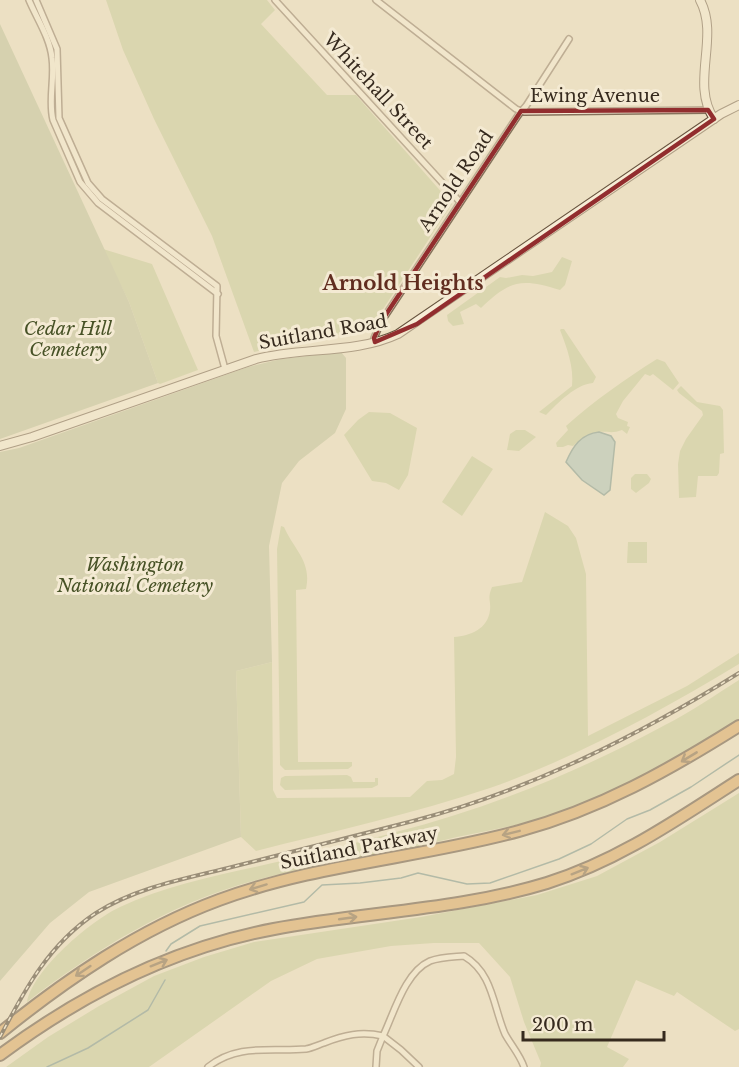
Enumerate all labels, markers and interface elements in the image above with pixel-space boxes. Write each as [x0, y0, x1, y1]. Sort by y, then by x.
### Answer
street label: Whitehall Street [318, 28, 438, 154]
street label: Ewing Avenue [530, 85, 660, 107]
street label: Arnold Road [413, 126, 498, 237]
district label: Arnold Heights [322, 271, 484, 295]
street label: Suitland Road [257, 310, 389, 354]
park label: Cedar Hill Cemetery [24, 318, 113, 361]
park label: Washington National Cemetery [56, 554, 214, 597]
one-way arrow [681, 751, 698, 763]
street label: Suitland Parkway [278, 822, 440, 874]
one-way arrow [502, 828, 521, 840]
one-way arrow [570, 865, 589, 876]
one-way arrow [249, 882, 268, 893]
one-way arrow [338, 912, 357, 923]
one-way arrow [149, 957, 168, 968]
one-way arrow [76, 965, 92, 977]
scale bar [523, 1004, 664, 1042]
text: 200 m [532, 1014, 593, 1036]

